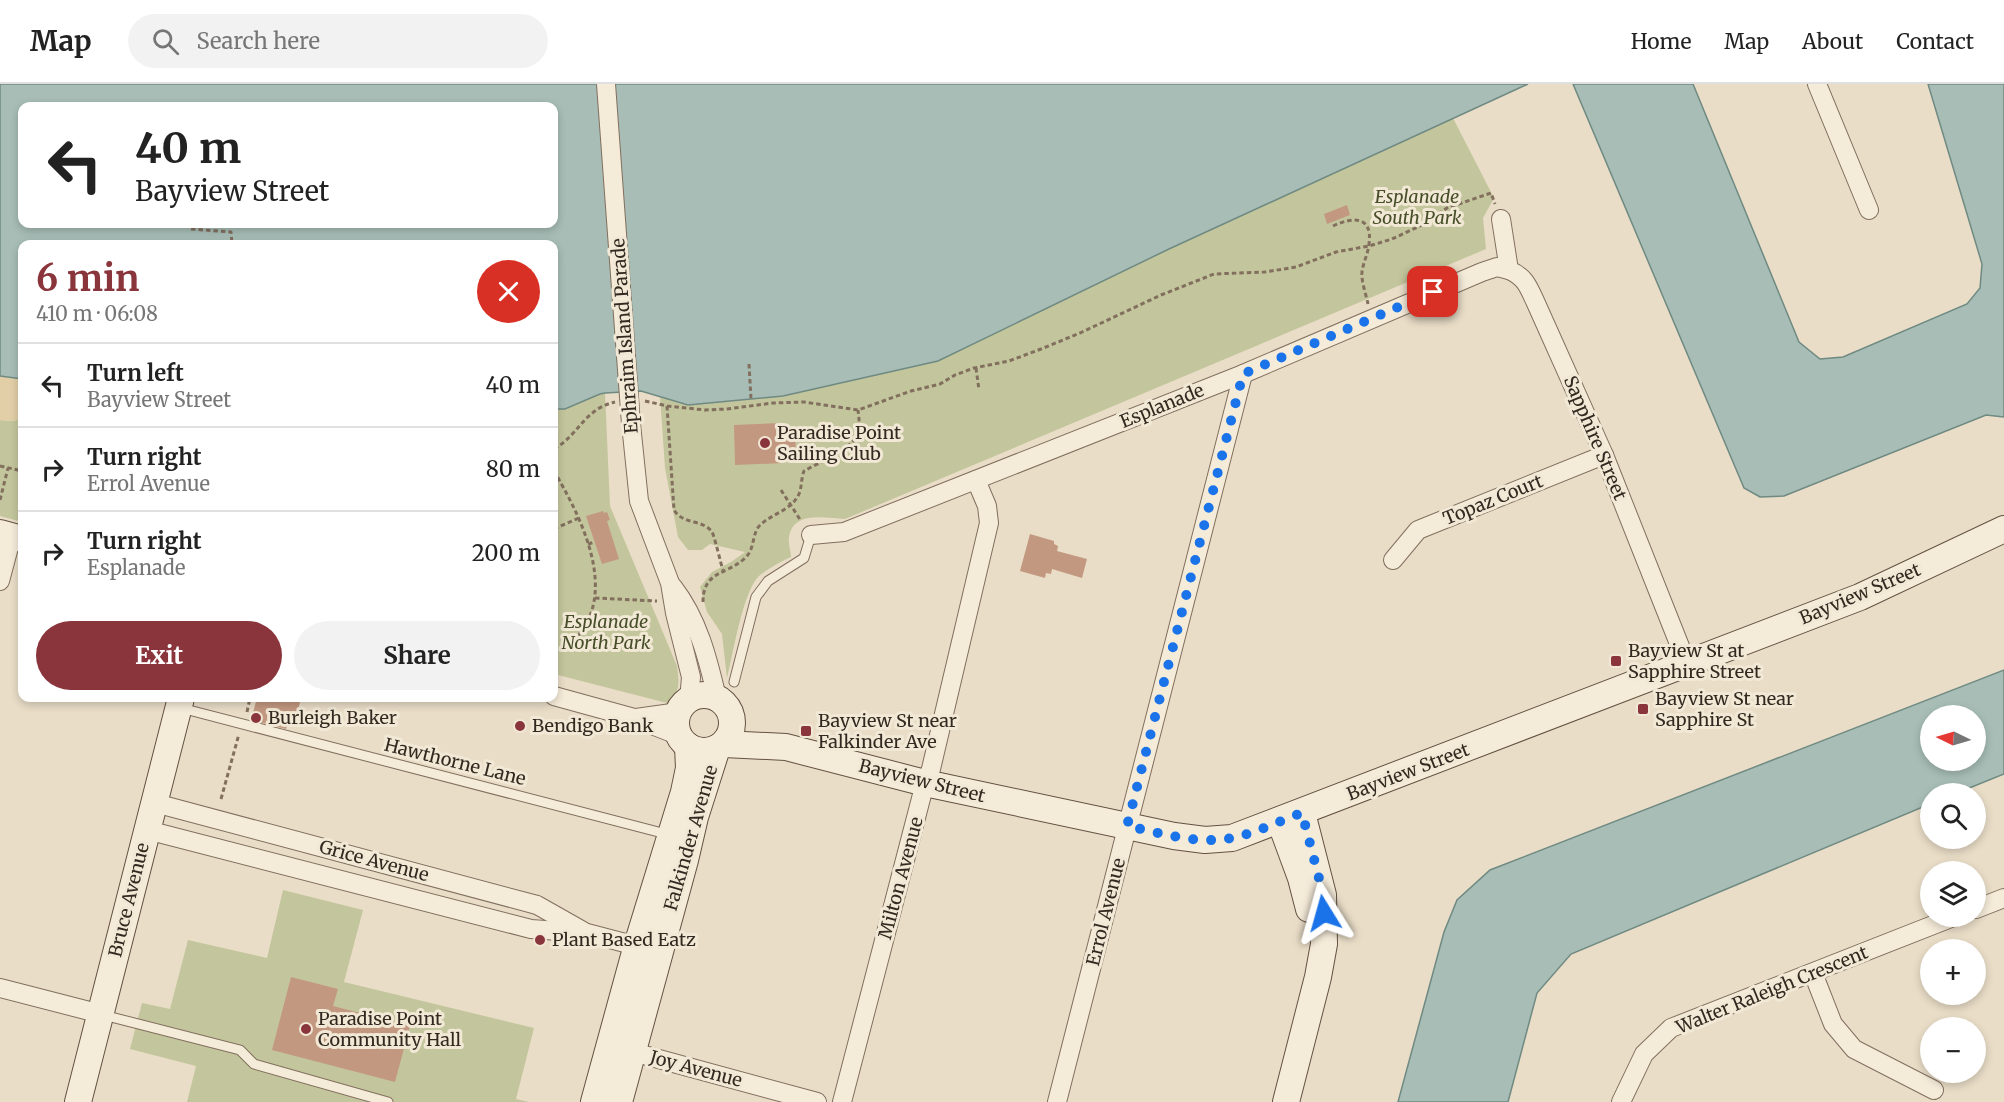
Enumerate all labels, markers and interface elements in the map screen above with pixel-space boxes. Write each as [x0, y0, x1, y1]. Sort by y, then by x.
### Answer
search box [128, 14, 548, 68]
text: Map [30, 23, 92, 59]
icon: search [149, 25, 182, 58]
text: Search here [197, 27, 320, 55]
text: Home [1631, 28, 1691, 55]
text: Map [1724, 28, 1769, 55]
text: About [1802, 28, 1863, 55]
text: Contact [1896, 28, 1974, 55]
text: 40 m [135, 122, 241, 174]
icon: left [36, 126, 114, 204]
text: Bayview Street [135, 174, 329, 208]
park label: Esplanade South Park [1372, 185, 1462, 229]
street label: Ephraim Island Parade [606, 238, 643, 435]
text: 6 min [36, 256, 140, 301]
button: close [477, 260, 540, 323]
pin [1407, 266, 1458, 317]
icon: arrive [1416, 275, 1449, 308]
text: 410 m · 06:08 [36, 301, 158, 326]
text: Turn left [87, 359, 184, 387]
icon: left [36, 369, 69, 402]
text: 40 m [485, 371, 540, 399]
street label: Sapphire Street [1559, 372, 1632, 503]
street label: Esplanade [1116, 378, 1207, 433]
text: Bayview Street [87, 387, 231, 412]
place label: Paradise Point Sailing Club [777, 421, 901, 465]
marker: Paradise Point Sailing Club [758, 436, 772, 450]
text: Turn right [87, 443, 201, 471]
icon: right [36, 453, 69, 486]
text: 80 m [486, 455, 540, 483]
street label: Topaz Court [1439, 469, 1546, 530]
text: Errol Avenue [87, 471, 210, 496]
text: Turn right [87, 527, 201, 555]
icon: right [36, 537, 69, 570]
text: 200 m [472, 539, 540, 567]
text: Esplanade [87, 555, 185, 580]
street label: Bayview Street [1796, 558, 1924, 629]
park label: Esplanade North Park [561, 610, 651, 654]
button: Exit [36, 621, 282, 690]
button: Share [294, 621, 540, 690]
place label: Bayview St at Sapphire Street [1628, 639, 1761, 683]
marker: Bayview St at Sapphire Street [1609, 654, 1623, 668]
place label: Bayview St near Sapphire St [1655, 687, 1794, 731]
marker: Bayview St near Sapphire St [1636, 702, 1650, 716]
north arrow [1920, 705, 1986, 771]
map controls [1920, 705, 1986, 1083]
place label: Burleigh Baker [268, 706, 397, 729]
place label: Bayview St near Falkinder Ave [818, 709, 957, 753]
marker: Burleigh Baker [249, 711, 263, 725]
place label: Bendigo Bank [532, 714, 654, 737]
marker: Bendigo Bank [513, 719, 527, 733]
marker: Bayview St near Falkinder Ave [799, 724, 813, 738]
street label: Hawthorne Lane [382, 733, 528, 790]
street label: Bayview Street [1343, 738, 1472, 805]
street label: Bayview Street [856, 754, 988, 807]
street label: Falkinder Avenue [659, 762, 722, 913]
button: search [1920, 783, 1986, 849]
street label: Milton Avenue [873, 814, 928, 941]
street label: Grice Avenue [317, 835, 431, 886]
street label: Bruce Avenue [103, 840, 154, 959]
street label: Errol Avenue [1081, 855, 1130, 968]
button: layers [1920, 861, 1986, 927]
position arrow [1292, 881, 1356, 945]
place label: Plant Based Eatz [552, 928, 696, 951]
marker: Plant Based Eatz [533, 933, 547, 947]
button: + [1920, 939, 1986, 1005]
street label: Walter Raleigh Crescent [1672, 940, 1871, 1039]
place label: Paradise Point Community Hall [318, 1007, 462, 1051]
button: − [1920, 1017, 1986, 1083]
marker: Paradise Point Community Hall [299, 1022, 313, 1036]
street label: Joy Avenue [647, 1045, 745, 1092]

